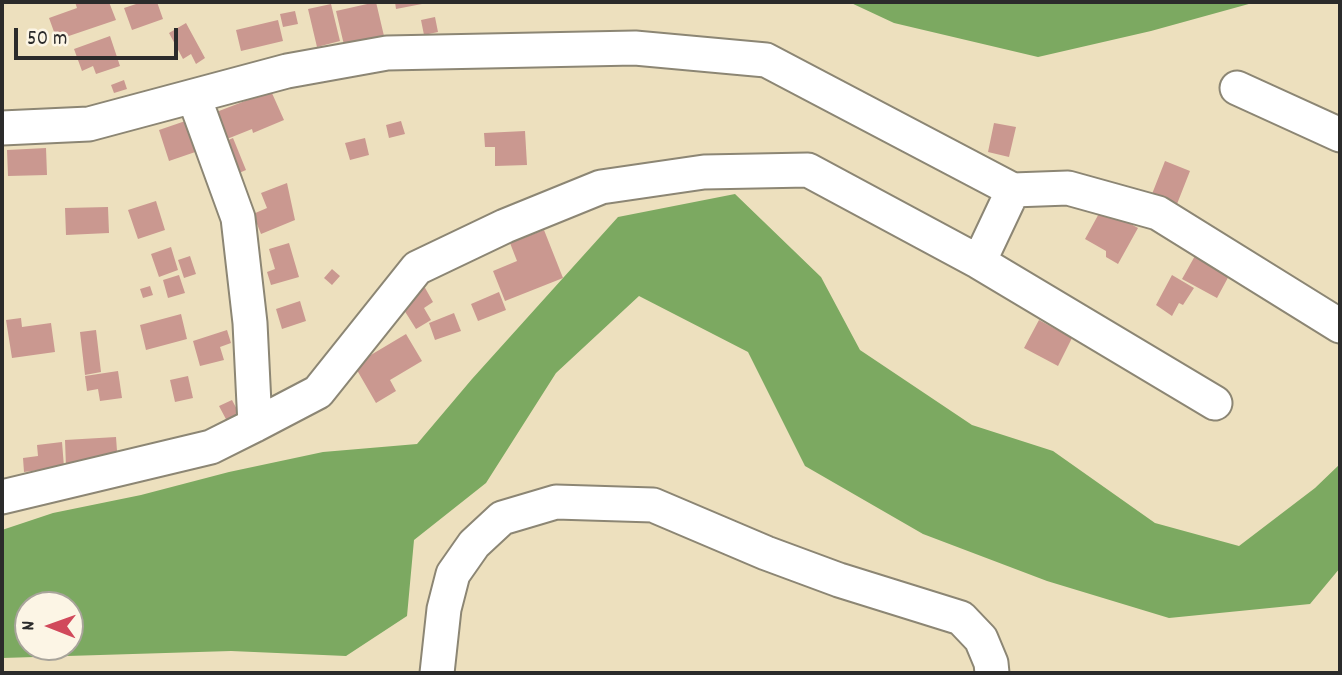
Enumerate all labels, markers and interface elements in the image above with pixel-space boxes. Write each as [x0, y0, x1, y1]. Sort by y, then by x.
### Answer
scale bar [18, 14, 182, 58]
text: 50 m [27, 25, 67, 55]
north arrow [14, 591, 84, 661]
text: N [16, 621, 43, 631]

